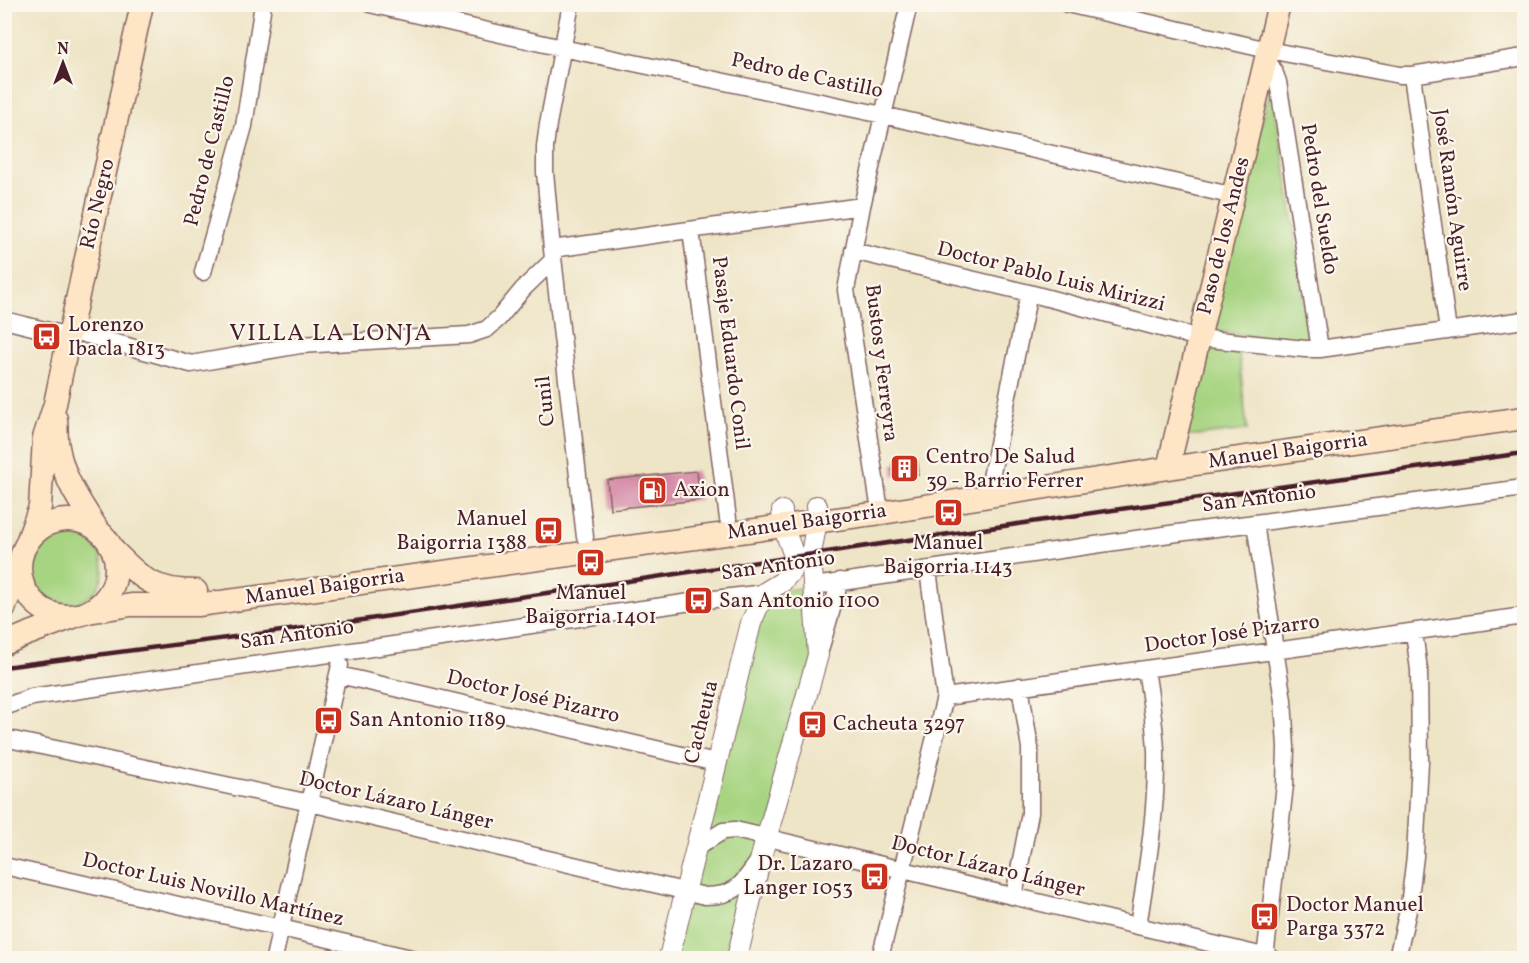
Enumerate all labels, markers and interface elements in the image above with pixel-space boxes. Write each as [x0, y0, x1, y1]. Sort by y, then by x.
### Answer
north arrow [33, 33, 93, 93]
text: N [57, 39, 69, 61]
street label: Pedro de Castillo [728, 46, 886, 106]
street label: Pedro de Castillo [177, 73, 243, 229]
street label: José Ramón Aguirre [1425, 107, 1479, 293]
street label: Pedro del Sueldo [1293, 121, 1345, 277]
street label: Paso de los Andes [1190, 154, 1258, 318]
street label: Río Negro [73, 156, 123, 252]
street label: Doctor Pablo Luis Mirizzi [934, 235, 1168, 319]
street label: Pasaje Eduardo Conil [704, 254, 756, 452]
street label: Bustos y Ferreyra [857, 283, 905, 443]
place label: Lorenzo Ibacla 1813 [68, 311, 165, 364]
district label: VILLA LA LONJA [229, 317, 433, 351]
bus stop icon: Lorenzo Ibacla 1813 [31, 321, 63, 353]
street label: Cunil [529, 374, 563, 428]
street label: Manuel Baigorria [1206, 425, 1370, 477]
place label: Centro De Salud 39 - Barrio Ferrer [926, 443, 1084, 496]
building icon: Centro De Salud 39 - Barrio Ferrer [889, 453, 921, 485]
fuel station icon: Axion [637, 474, 669, 506]
place label: Axion [674, 476, 730, 505]
street label: San Antonio [1200, 478, 1318, 520]
street label: Manuel Baigorria [725, 496, 889, 548]
bus stop icon: Manuel Baigorria 1143 [932, 496, 964, 528]
place label: Manuel Baigorria 1388 [396, 505, 527, 558]
bus stop icon: Manuel Baigorria 1388 [532, 515, 564, 547]
place label: Manuel Baigorria 1143 [883, 529, 1013, 582]
street label: San Antonio [719, 544, 837, 588]
bus stop icon: Manuel Baigorria 1401 [575, 546, 607, 578]
street label: Manuel Baigorria [243, 561, 407, 613]
place label: Manuel Baigorria 1401 [525, 579, 657, 632]
bus stop icon: San Antonio 1100 [682, 585, 714, 617]
place label: San Antonio 1100 [719, 587, 880, 616]
street label: Doctor José Pizarro [1142, 607, 1322, 661]
street label: San Antonio [238, 613, 356, 657]
street label: Doctor José Pizarro [444, 663, 622, 731]
street label: Cacheuta [678, 677, 726, 767]
bus stop icon: San Antonio 1189 [312, 704, 344, 736]
place label: San Antonio 1189 [349, 706, 506, 735]
bus stop icon: Cacheuta 3297 [796, 708, 828, 740]
place label: Cacheuta 3297 [833, 710, 965, 739]
street label: Doctor Lázaro Lánger [296, 765, 496, 838]
street label: Doctor Lázaro Lánger [888, 829, 1088, 905]
street label: Doctor Luis Novillo Martínez [79, 846, 347, 934]
place label: Dr. Lazaro Langer 1053 [743, 850, 853, 903]
bus stop icon: Dr. Lazaro Langer 1053 [858, 860, 890, 892]
place label: Doctor Manuel Parga 3372 [1286, 891, 1424, 944]
bus stop icon: Doctor Manuel Parga 3372 [1249, 901, 1281, 933]

